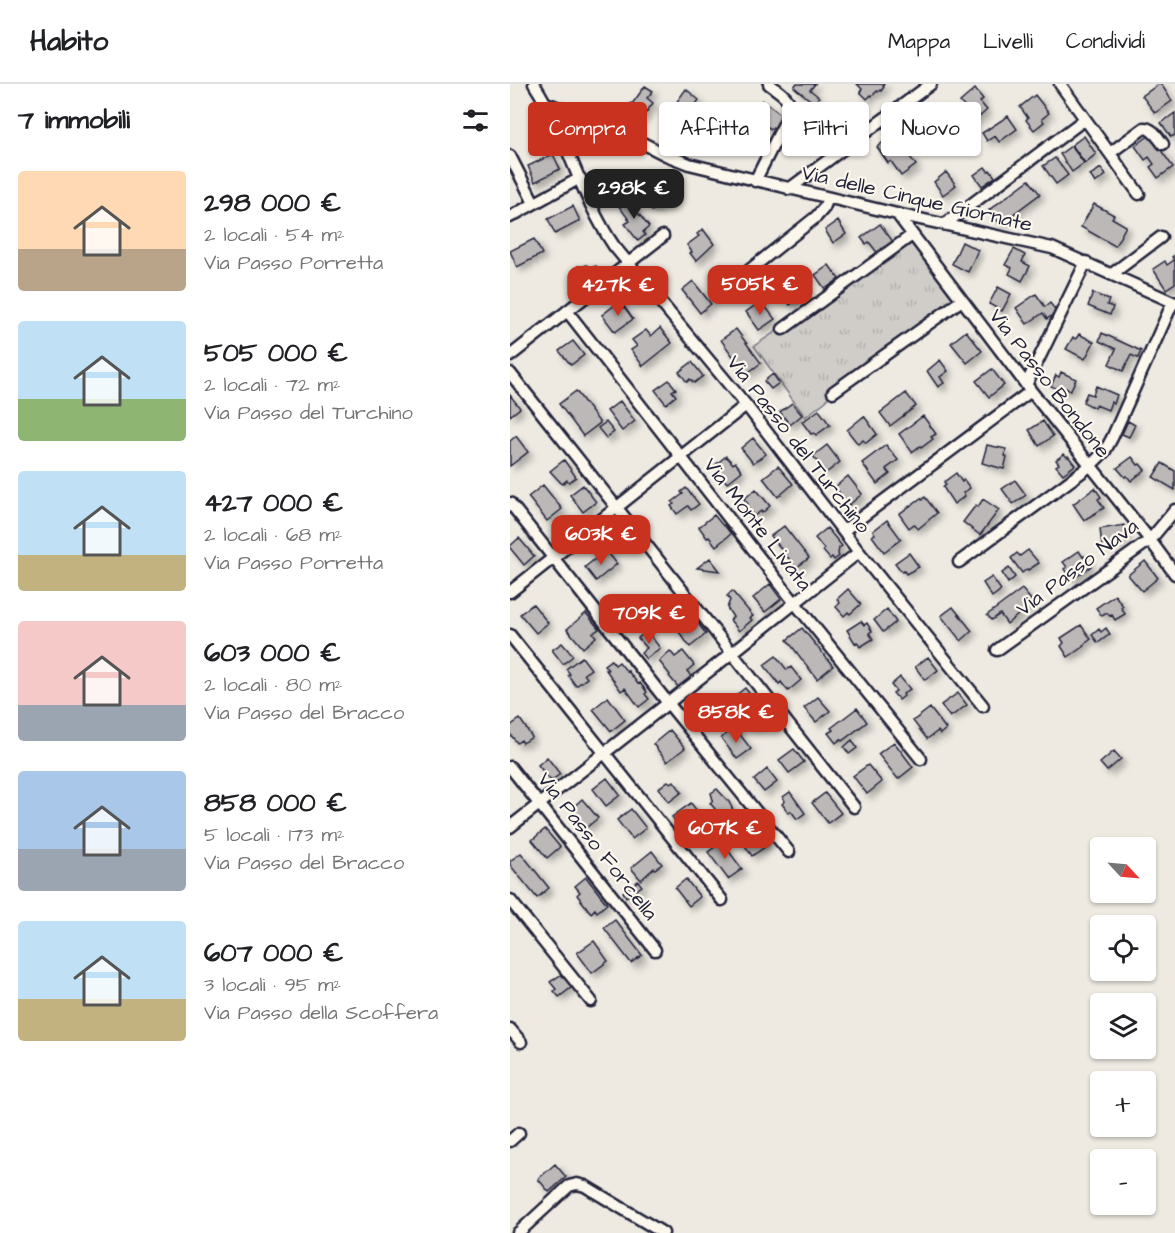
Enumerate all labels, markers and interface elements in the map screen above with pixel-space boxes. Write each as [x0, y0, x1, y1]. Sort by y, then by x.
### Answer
text: Habito [30, 22, 108, 61]
text: Mappa [888, 27, 950, 56]
text: Livelli [983, 27, 1033, 56]
text: Condividi [1066, 27, 1145, 56]
text: 7 immobili [18, 102, 130, 138]
chip: Compra [528, 102, 647, 156]
chip: Affitta [659, 102, 770, 156]
chip: Filtri [782, 102, 869, 156]
chip: Nuovo [881, 102, 981, 156]
icon: filters [459, 104, 492, 137]
street label: Via delle Cinque Giornate [799, 158, 1035, 239]
pin: 298K € [585, 169, 683, 220]
text: 298K € [598, 174, 670, 202]
text: 298 000 € [204, 185, 341, 221]
icon: home [66, 195, 138, 267]
text: 2 locali · 54 m² [204, 221, 345, 249]
text: Via Passo Porretta [204, 249, 383, 277]
pin: 505K € [711, 265, 809, 316]
pin: 427K € [569, 266, 667, 317]
text: 505K € [722, 270, 798, 298]
text: 427K € [581, 271, 655, 299]
street label: Via Passo Bondone [982, 302, 1117, 464]
text: 505 000 € [204, 335, 348, 371]
icon: home [66, 345, 138, 417]
street label: Via Passo del Turchino [720, 349, 878, 540]
text: 2 locali · 72 m² [204, 371, 341, 399]
text: Via Passo del Turchino [204, 399, 413, 427]
street label: Via Monte Livata [696, 452, 819, 597]
text: 427 000 € [204, 485, 343, 521]
icon: home [66, 495, 138, 567]
street label: Via Passo Nava [1010, 512, 1145, 623]
pin: 603K € [552, 515, 650, 566]
text: 603K € [565, 520, 637, 548]
text: 2 locali · 68 m² [204, 521, 342, 549]
text: Via Passo Porretta [204, 549, 383, 577]
pin: 709K € [600, 594, 698, 645]
text: 709K € [613, 599, 685, 627]
text: 603 000 € [204, 635, 341, 671]
icon: home [66, 645, 138, 717]
text: 2 locali · 80 m² [204, 671, 342, 699]
pin: 858K € [687, 693, 785, 744]
text: 858K € [698, 698, 774, 726]
text: Via Passo del Bracco [204, 699, 404, 727]
street label: Via Passo Forcella [531, 766, 665, 927]
text: 858 000 € [204, 785, 347, 821]
icon: home [66, 795, 138, 867]
pin: 607K € [676, 809, 774, 860]
text: 607K € [688, 814, 762, 842]
text: 5 locali · 173 m² [204, 821, 345, 849]
north arrow [1090, 837, 1156, 903]
map controls [1090, 837, 1156, 1215]
text: Via Passo del Bracco [204, 849, 404, 877]
button: locate [1090, 915, 1156, 981]
text: 607 000 € [204, 935, 343, 971]
icon: home [66, 945, 138, 1017]
text: 3 locali · 95 m² [204, 971, 341, 999]
button: layers [1090, 993, 1156, 1059]
text: Via Passo della Scoffera [204, 999, 438, 1027]
button: + [1090, 1071, 1156, 1137]
button: − [1090, 1149, 1156, 1215]

